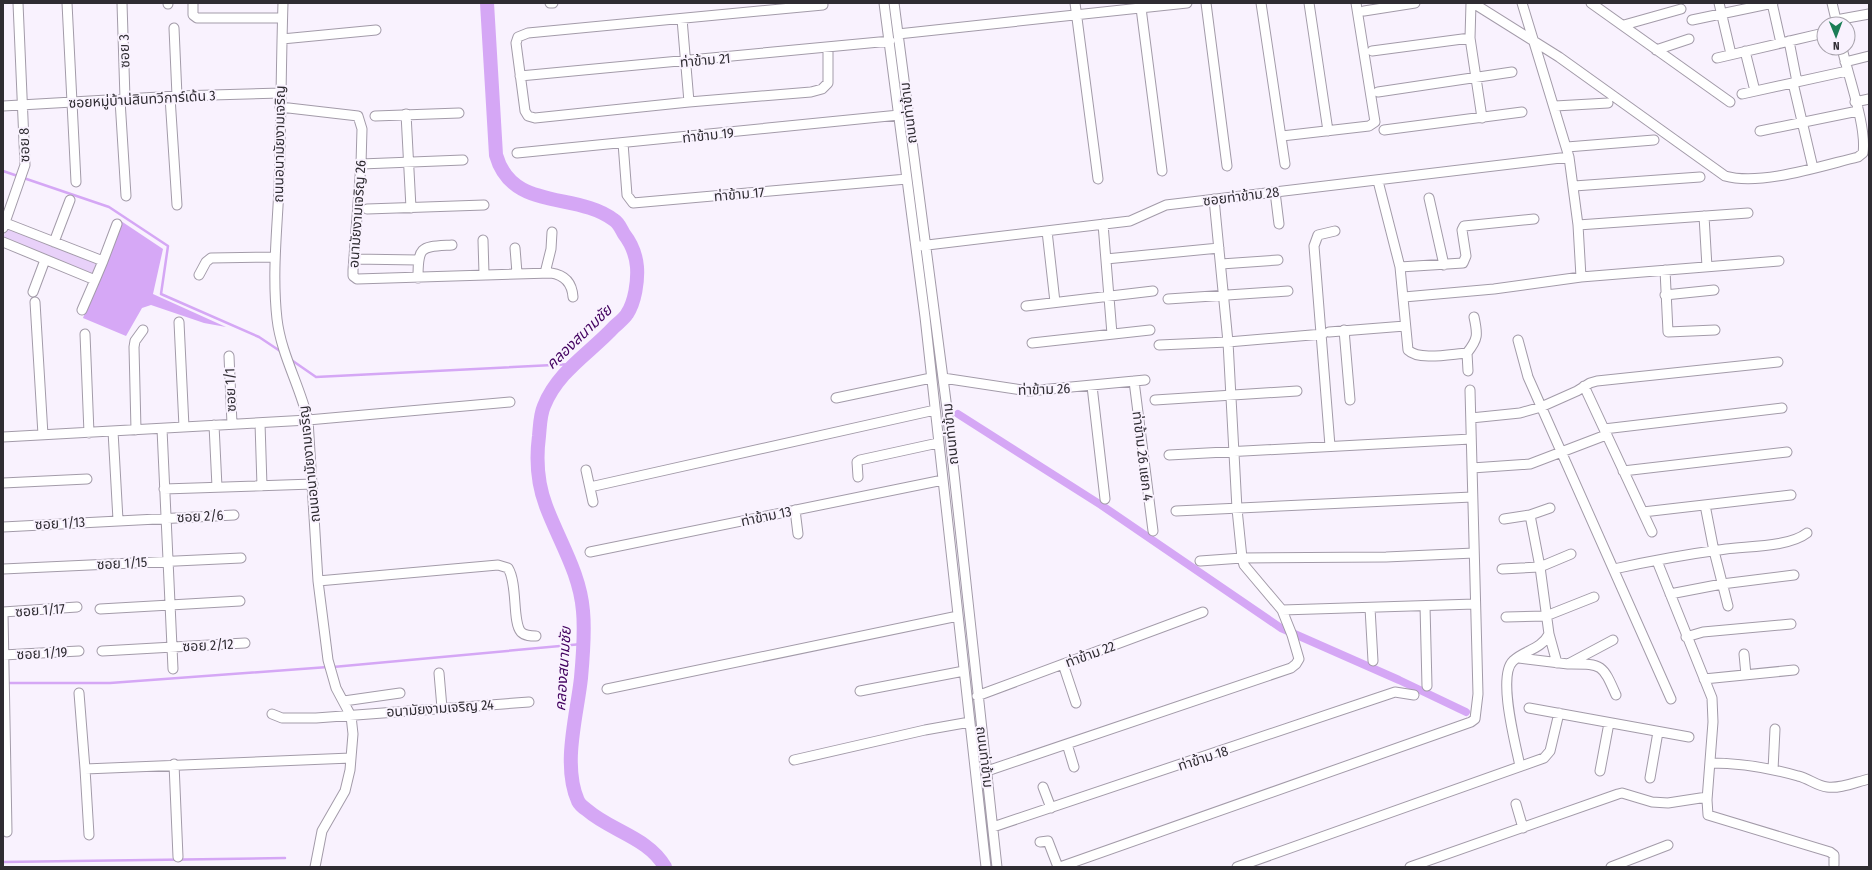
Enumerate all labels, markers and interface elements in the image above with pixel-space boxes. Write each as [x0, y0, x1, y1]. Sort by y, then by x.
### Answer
north arrow [1816, 16, 1856, 56]
street label: ซอย 3 [115, 34, 134, 68]
text: N [1833, 39, 1840, 52]
street label: ท่าข้าม 21 [679, 50, 731, 71]
street label: ถนนท่าข้าม [896, 81, 921, 145]
street label: ถนนอนามัยงามเจริญ [270, 85, 289, 203]
street label: ซอยหมู่บ้าน่สินทวีการ์เด้น 3 [68, 87, 216, 112]
street label: ท่าข้าม 19 [681, 124, 735, 147]
street label: ซอย 8 [16, 128, 33, 162]
street label: อนามัยงามเจริญ 26 [345, 159, 370, 269]
street label: ซอยท่าข้าม 28 [1202, 183, 1280, 210]
street label: ท่าข้าม 17 [713, 184, 765, 205]
water label: คลองสนามชัย [542, 300, 616, 373]
street label: ซอย 1/1 [221, 368, 240, 412]
street label: ท่าข้าม 26 [1017, 380, 1071, 399]
street label: ถนนท่าข้าม [939, 402, 962, 466]
street label: ถนนอนามัยงามเจริญ [295, 405, 324, 523]
street label: ท่าข้าม 26 แยก 4 [1129, 410, 1156, 502]
street label: ท่าข้าม 13 [739, 503, 793, 530]
street label: ซอย 2/6 [176, 507, 224, 526]
street label: ซอย 1/13 [34, 514, 86, 533]
street label: ซอย 1/15 [96, 554, 148, 573]
street label: ซอย 1/17 [15, 600, 66, 621]
water label: คลองสนามชัย [551, 625, 575, 712]
street label: ซอย 2/12 [182, 636, 234, 655]
street label: ท่าข้าม 22 [1063, 638, 1117, 671]
street label: ซอย 1/19 [16, 644, 68, 663]
street label: อนามัยงามเจริญ 24 [386, 696, 495, 721]
street label: ถนนท่าข้าม [972, 725, 997, 789]
street label: ท่าข้าม 18 [1176, 742, 1230, 775]

